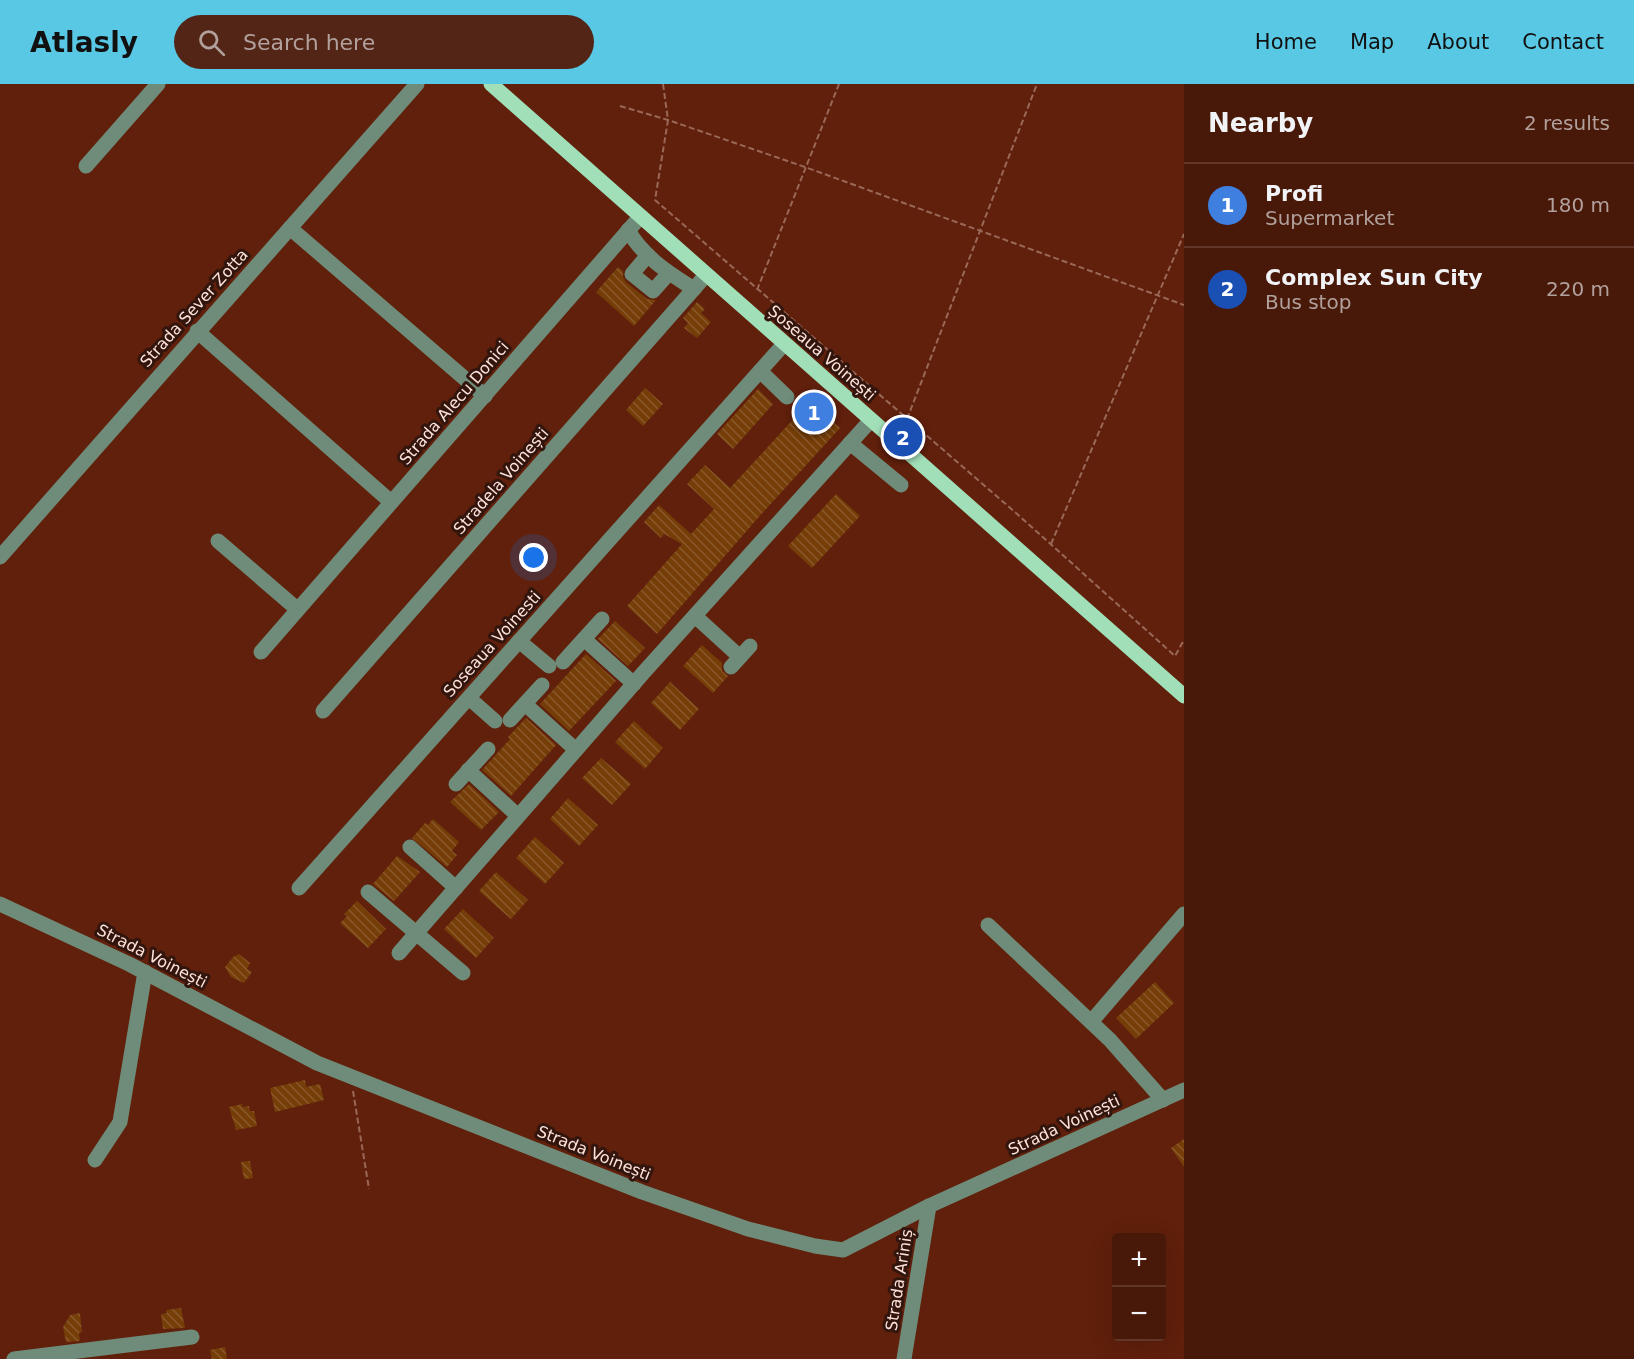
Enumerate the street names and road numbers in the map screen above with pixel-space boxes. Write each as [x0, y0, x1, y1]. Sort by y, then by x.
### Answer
street label: Strada Sever Zotta [136, 245, 252, 371]
street label: Șoseaua Voinești [764, 301, 880, 405]
street label: Strada Alecu Donici [395, 337, 513, 469]
street label: Stradela Voinești [450, 424, 552, 538]
street label: Soseaua Voinesti [439, 587, 545, 701]
street label: Strada Voinești [94, 920, 210, 992]
street label: Strada Voinești [1005, 1091, 1123, 1159]
street label: Strada Voinești [534, 1122, 654, 1184]
street label: Strada Ariniș [882, 1228, 916, 1332]

